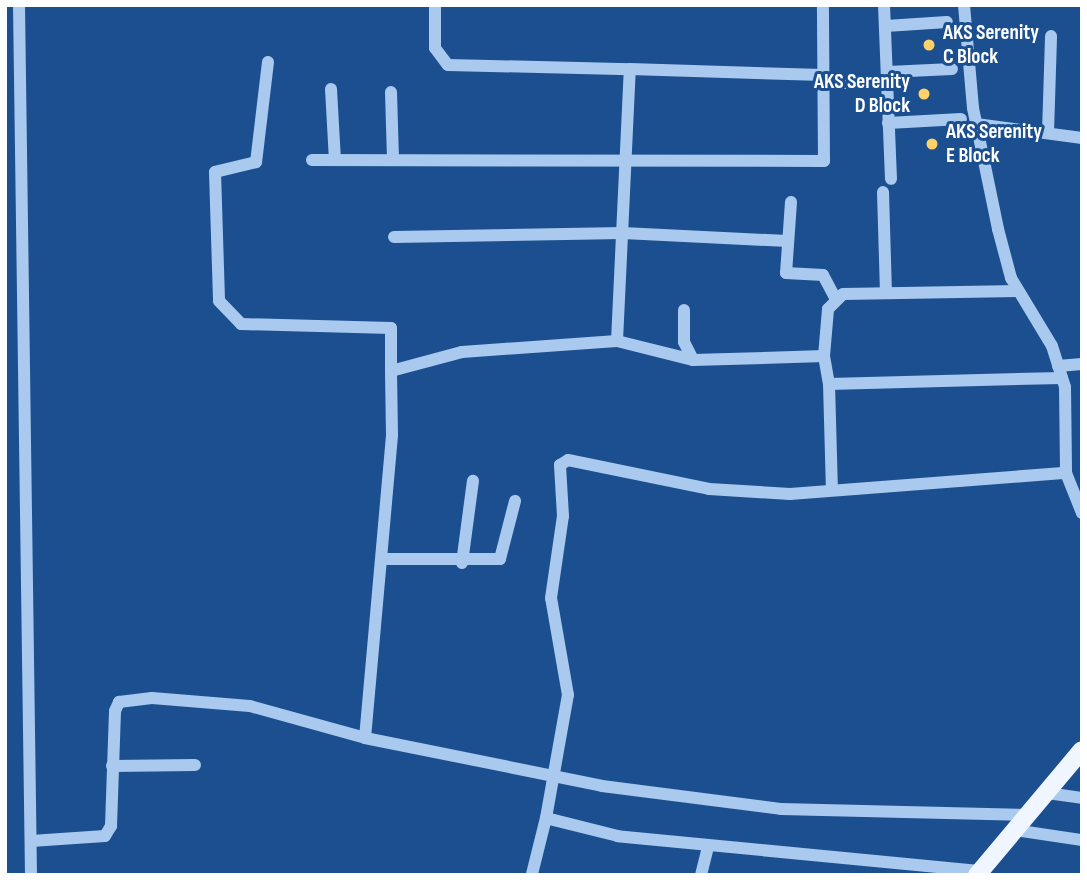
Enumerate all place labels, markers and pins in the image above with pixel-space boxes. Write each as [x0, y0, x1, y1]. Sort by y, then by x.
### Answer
place label: AKS Serenity C Block [943, 20, 1039, 70]
marker: AKS Serenity C Block [921, 37, 937, 53]
place label: AKS Serenity D Block [814, 69, 910, 119]
marker: AKS Serenity D Block [916, 86, 932, 102]
place label: AKS Serenity E Block [946, 119, 1042, 169]
marker: AKS Serenity E Block [924, 136, 940, 152]

